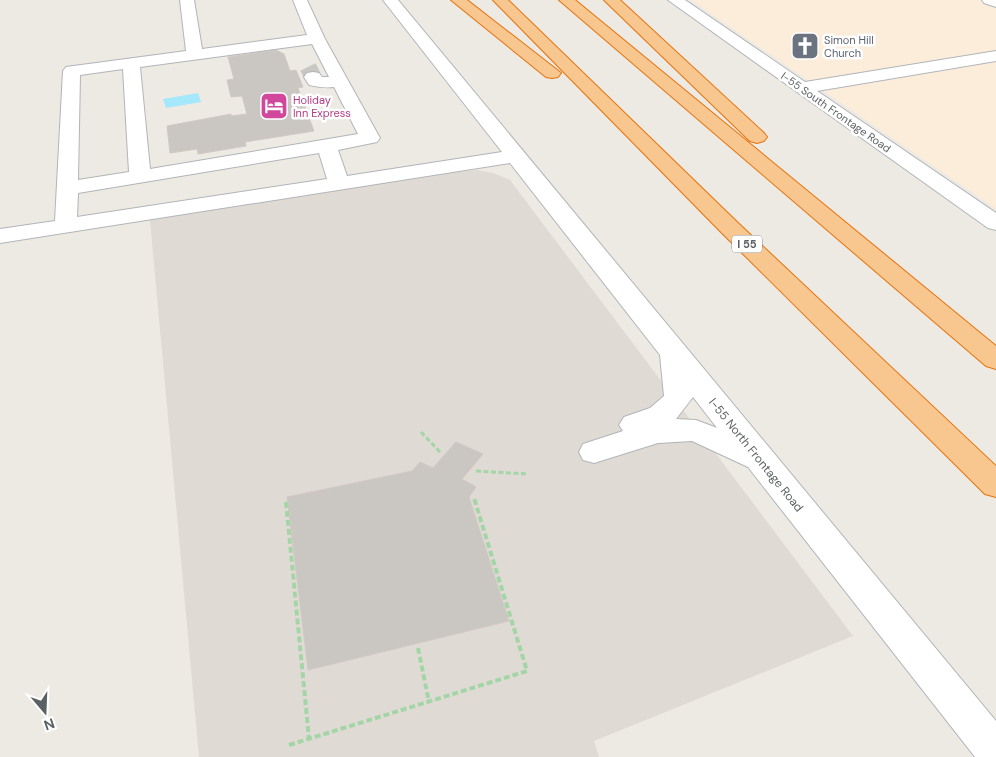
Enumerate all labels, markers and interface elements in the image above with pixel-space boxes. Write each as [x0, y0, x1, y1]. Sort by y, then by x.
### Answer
church icon: Simon Hill Church [790, 31, 820, 61]
place label: Simon Hill Church [824, 33, 874, 60]
street label: I-55 South Frontage Road [778, 69, 894, 155]
hotel icon: Holiday Inn Express [259, 91, 289, 121]
place label: Holiday Inn Express [293, 93, 351, 120]
road number: I 55 [732, 235, 762, 252]
street label: I-55 North Frontage Road [705, 395, 807, 515]
north arrow [20, 687, 70, 737]
text: N [41, 714, 57, 734]

